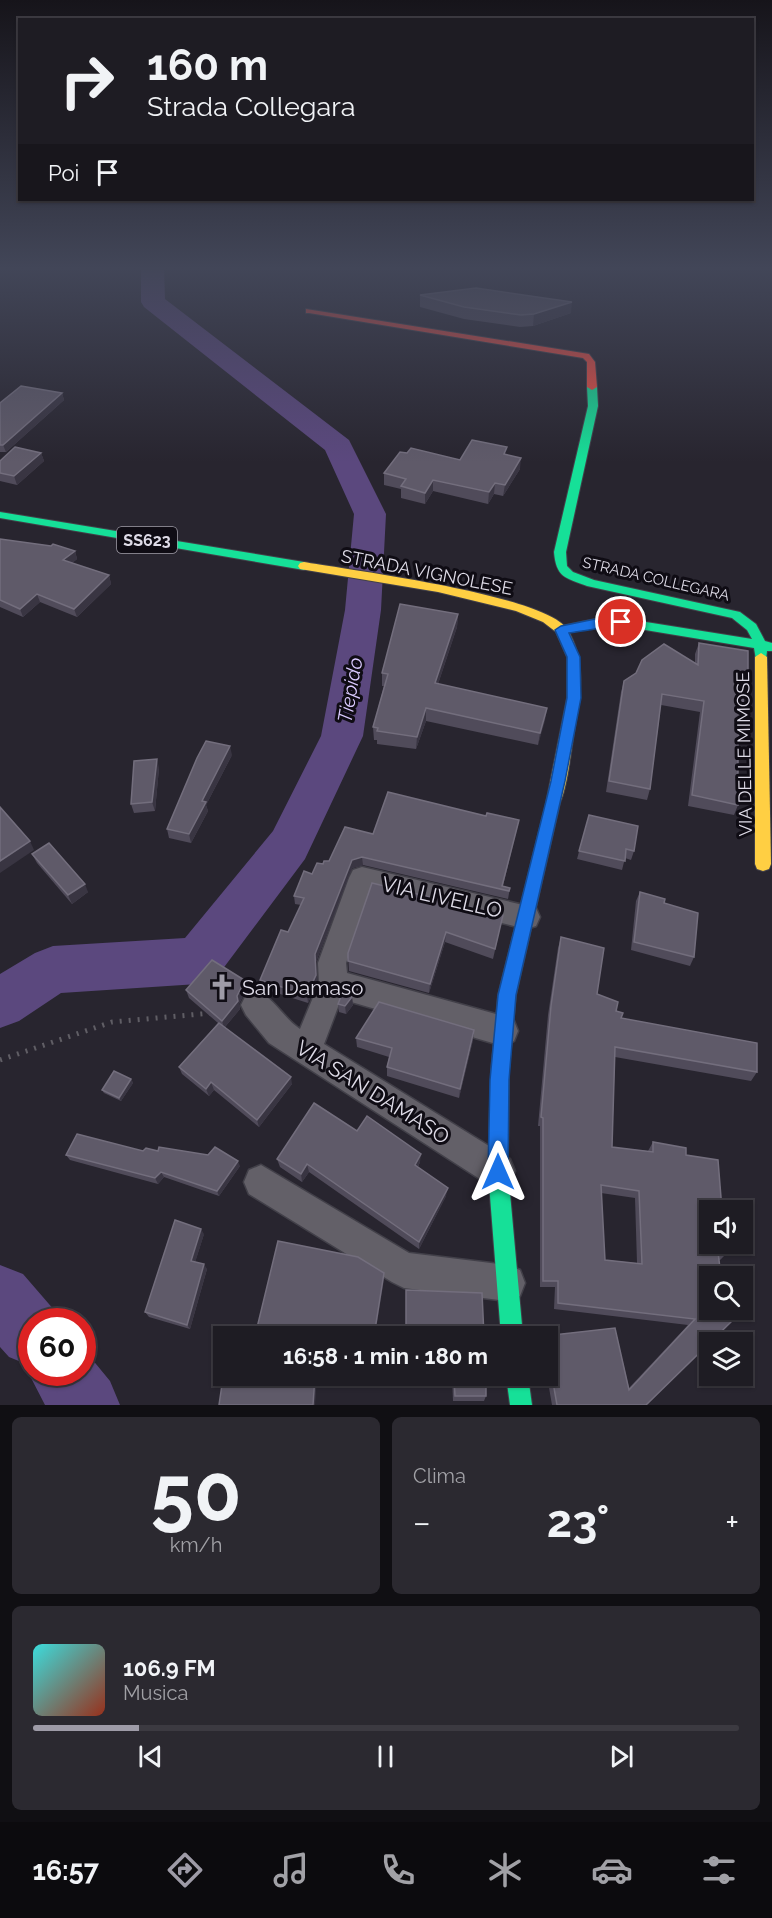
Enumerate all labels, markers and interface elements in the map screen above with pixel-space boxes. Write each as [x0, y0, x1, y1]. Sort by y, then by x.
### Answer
text: 160 m [147, 41, 268, 90]
icon: right [48, 42, 126, 120]
text: Strada Collegara [147, 91, 355, 122]
icon: arrive [91, 156, 124, 189]
text: Poi [48, 160, 79, 186]
road number: SS623 [117, 527, 177, 553]
street label: STRADA VIGNOLESE [340, 545, 514, 599]
street label: STRADA COLLEGARA [581, 553, 731, 605]
pin [595, 596, 646, 647]
icon: arrive [604, 605, 637, 638]
water label: Tiepido [332, 655, 368, 725]
street label: VIA DELLE MIMOSE [732, 671, 756, 837]
street label: VIA LIVELLO [379, 871, 505, 923]
church icon: San Damaso [207, 972, 237, 1002]
place label: San Damaso [242, 975, 364, 1000]
street label: VIA SAN DAMASO [292, 1035, 454, 1149]
position arrow [466, 1140, 530, 1204]
map controls [699, 1200, 753, 1386]
button: sound [699, 1200, 753, 1254]
button: search [699, 1266, 753, 1320]
speed limit sign: 60 [18, 1308, 96, 1386]
button: layers [699, 1332, 753, 1386]
text: 16:58 · 1 min · 180 m [283, 1343, 488, 1369]
text: 50 [150, 1448, 242, 1539]
text: Clima [413, 1464, 466, 1488]
text: 23° [547, 1495, 609, 1548]
text: − [413, 1503, 431, 1542]
text: + [725, 1503, 739, 1542]
text: km/h [170, 1533, 222, 1557]
text: 106.9 FM [123, 1655, 216, 1681]
text: Musica [123, 1681, 188, 1705]
icon: previous [134, 1740, 167, 1773]
icon: pause [369, 1740, 402, 1773]
icon: next [605, 1740, 638, 1773]
icon: directions [164, 1849, 206, 1891]
icon: music [270, 1849, 312, 1891]
icon: phone [377, 1849, 419, 1891]
icon: climate [484, 1849, 526, 1891]
icon: car [591, 1849, 633, 1891]
icon: filters [698, 1849, 740, 1891]
text: 16:57 [32, 1855, 99, 1886]

